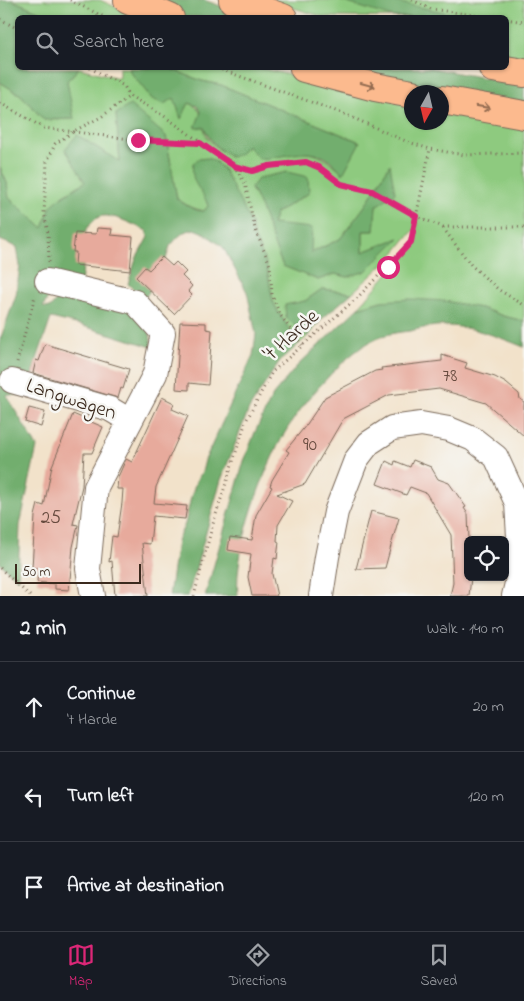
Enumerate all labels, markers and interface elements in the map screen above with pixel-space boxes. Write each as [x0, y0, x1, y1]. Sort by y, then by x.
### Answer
search box [15, 15, 509, 70]
icon: search [33, 29, 61, 57]
text: Search here [73, 29, 164, 56]
one-way arrow [359, 81, 375, 90]
north arrow [404, 85, 449, 130]
one-way arrow [474, 103, 490, 113]
route end [127, 129, 150, 152]
route start [377, 256, 400, 279]
street label: 't Harde [258, 302, 327, 369]
house number: 78 [443, 363, 457, 390]
street label: Langwagen [21, 371, 120, 431]
house number: 90 [303, 432, 317, 459]
house number: 25 [41, 505, 61, 532]
map controls [464, 536, 509, 581]
button: locate [464, 536, 509, 581]
scale bar [15, 561, 141, 584]
text: 50 m [22, 562, 50, 583]
text: 2 min [20, 614, 66, 644]
text: Walk · 140 m [427, 617, 504, 641]
text: Continue [67, 681, 135, 708]
icon: ahead [20, 693, 48, 721]
text: 20 m [473, 695, 504, 719]
text: 't Harde [67, 708, 117, 732]
icon: left [20, 783, 48, 811]
text: Turn left [67, 783, 134, 810]
text: 120 m [468, 785, 504, 809]
icon: arrive [20, 873, 48, 901]
text: Arrive at destination [67, 873, 224, 900]
tab: Map [67, 941, 95, 992]
tab: Directions [229, 941, 287, 992]
tab: Saved [421, 941, 457, 992]

